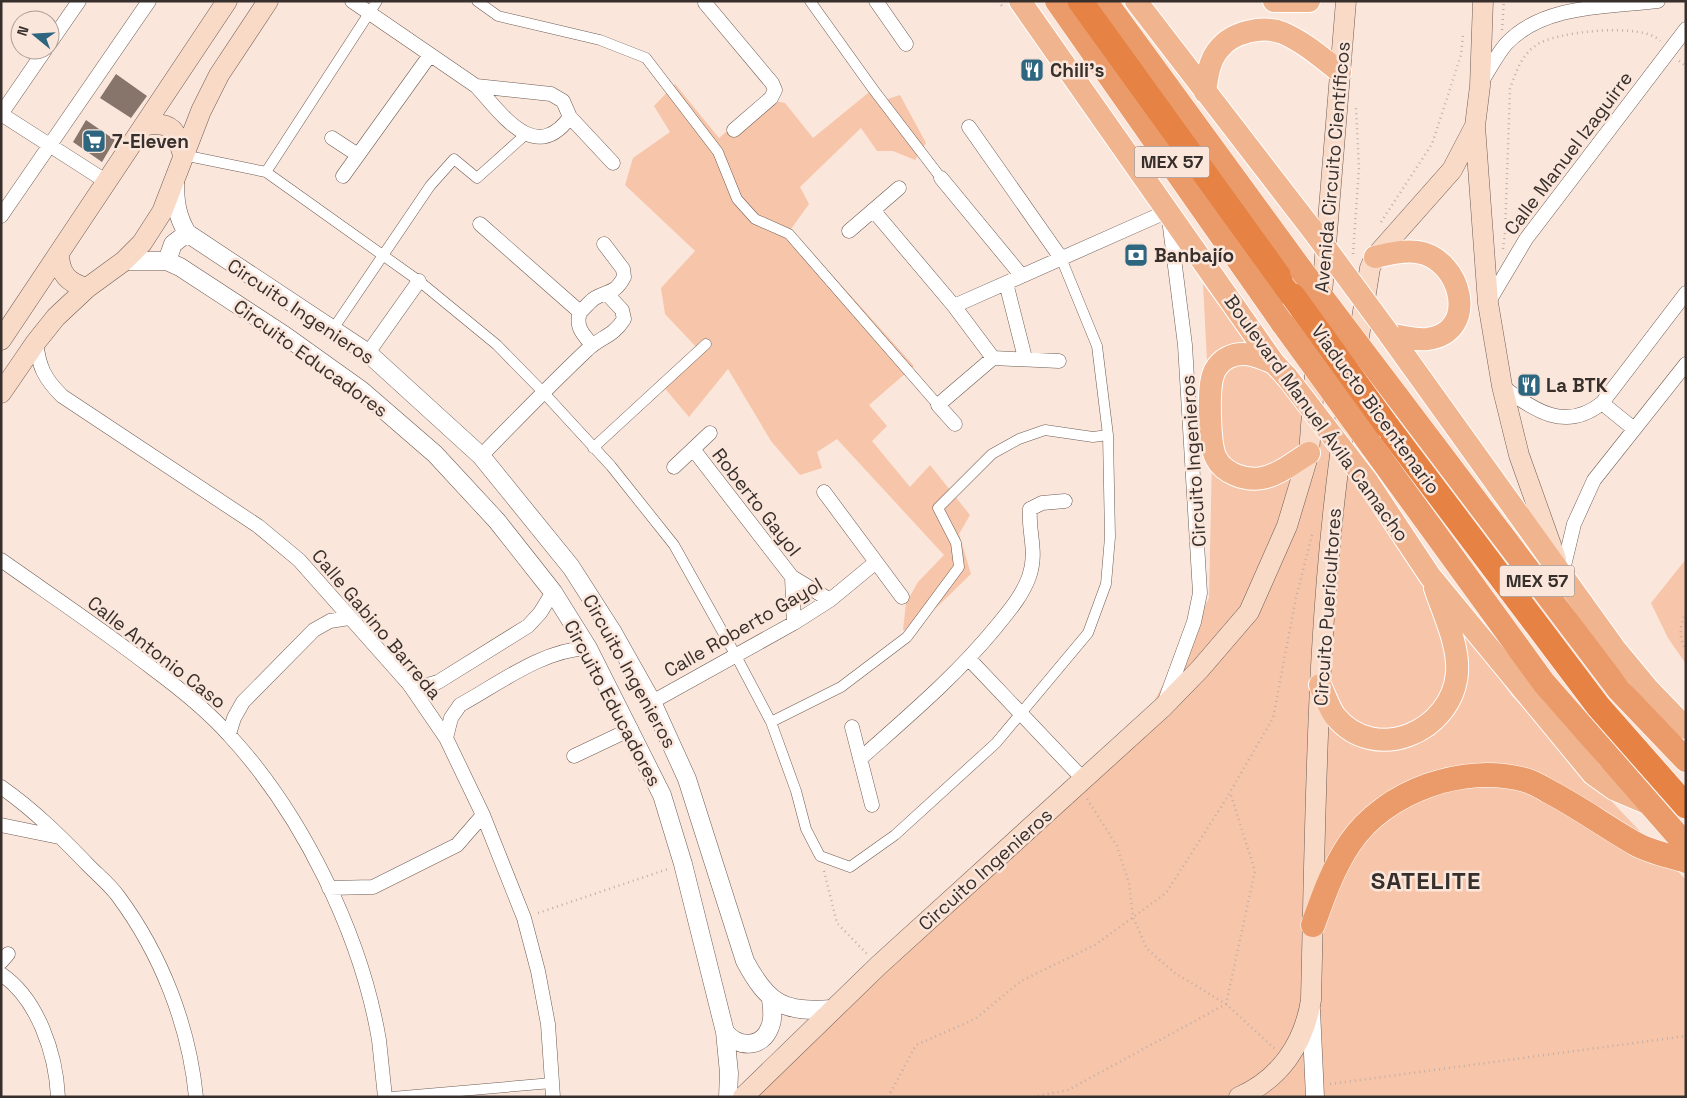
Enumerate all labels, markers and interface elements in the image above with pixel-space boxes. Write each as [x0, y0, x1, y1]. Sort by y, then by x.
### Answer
north arrow [10, 10, 60, 60]
text: N [13, 24, 33, 38]
street label: Avenida Circuito Científicos [1309, 40, 1356, 294]
restaurant icon: Chili's [1019, 57, 1045, 83]
place label: Chili's [1050, 58, 1104, 83]
street label: Calle Manuel Izaguirre [1499, 66, 1638, 240]
supermarket icon: 7-Eleven [81, 128, 107, 154]
place label: 7-Eleven [112, 129, 189, 154]
road number: MEX 57 [1134, 146, 1210, 178]
bank icon: Banbajío [1123, 242, 1149, 268]
place label: Banbajío [1154, 243, 1234, 268]
street label: Circuito Ingenieros [222, 253, 379, 370]
street label: Boulevard Manuel Ávila Camacho [1219, 290, 1415, 547]
street label: Circuito Educadores [229, 294, 393, 423]
street label: Viaducto Bicentenario [1306, 319, 1446, 499]
restaurant icon: La BTK [1516, 372, 1542, 398]
place label: La BTK [1546, 373, 1608, 398]
street label: Circuito Ingenieros [1175, 374, 1212, 548]
street label: Roberto Gayol [707, 443, 807, 561]
street label: Circuito Puericultores [1308, 507, 1347, 707]
street label: Calle Gabino Barreda [306, 544, 447, 705]
road number: MEX 57 [1500, 566, 1574, 596]
street label: Calle Roberto Gayol [659, 572, 827, 683]
street label: Calle Antonio Caso [82, 590, 231, 714]
street label: Circuito Ingenieros [577, 590, 682, 753]
street label: Circuito Educadores [558, 616, 667, 791]
street label: Circuito Ingenieros [913, 802, 1058, 936]
district label: SATELITE [1371, 865, 1481, 896]

